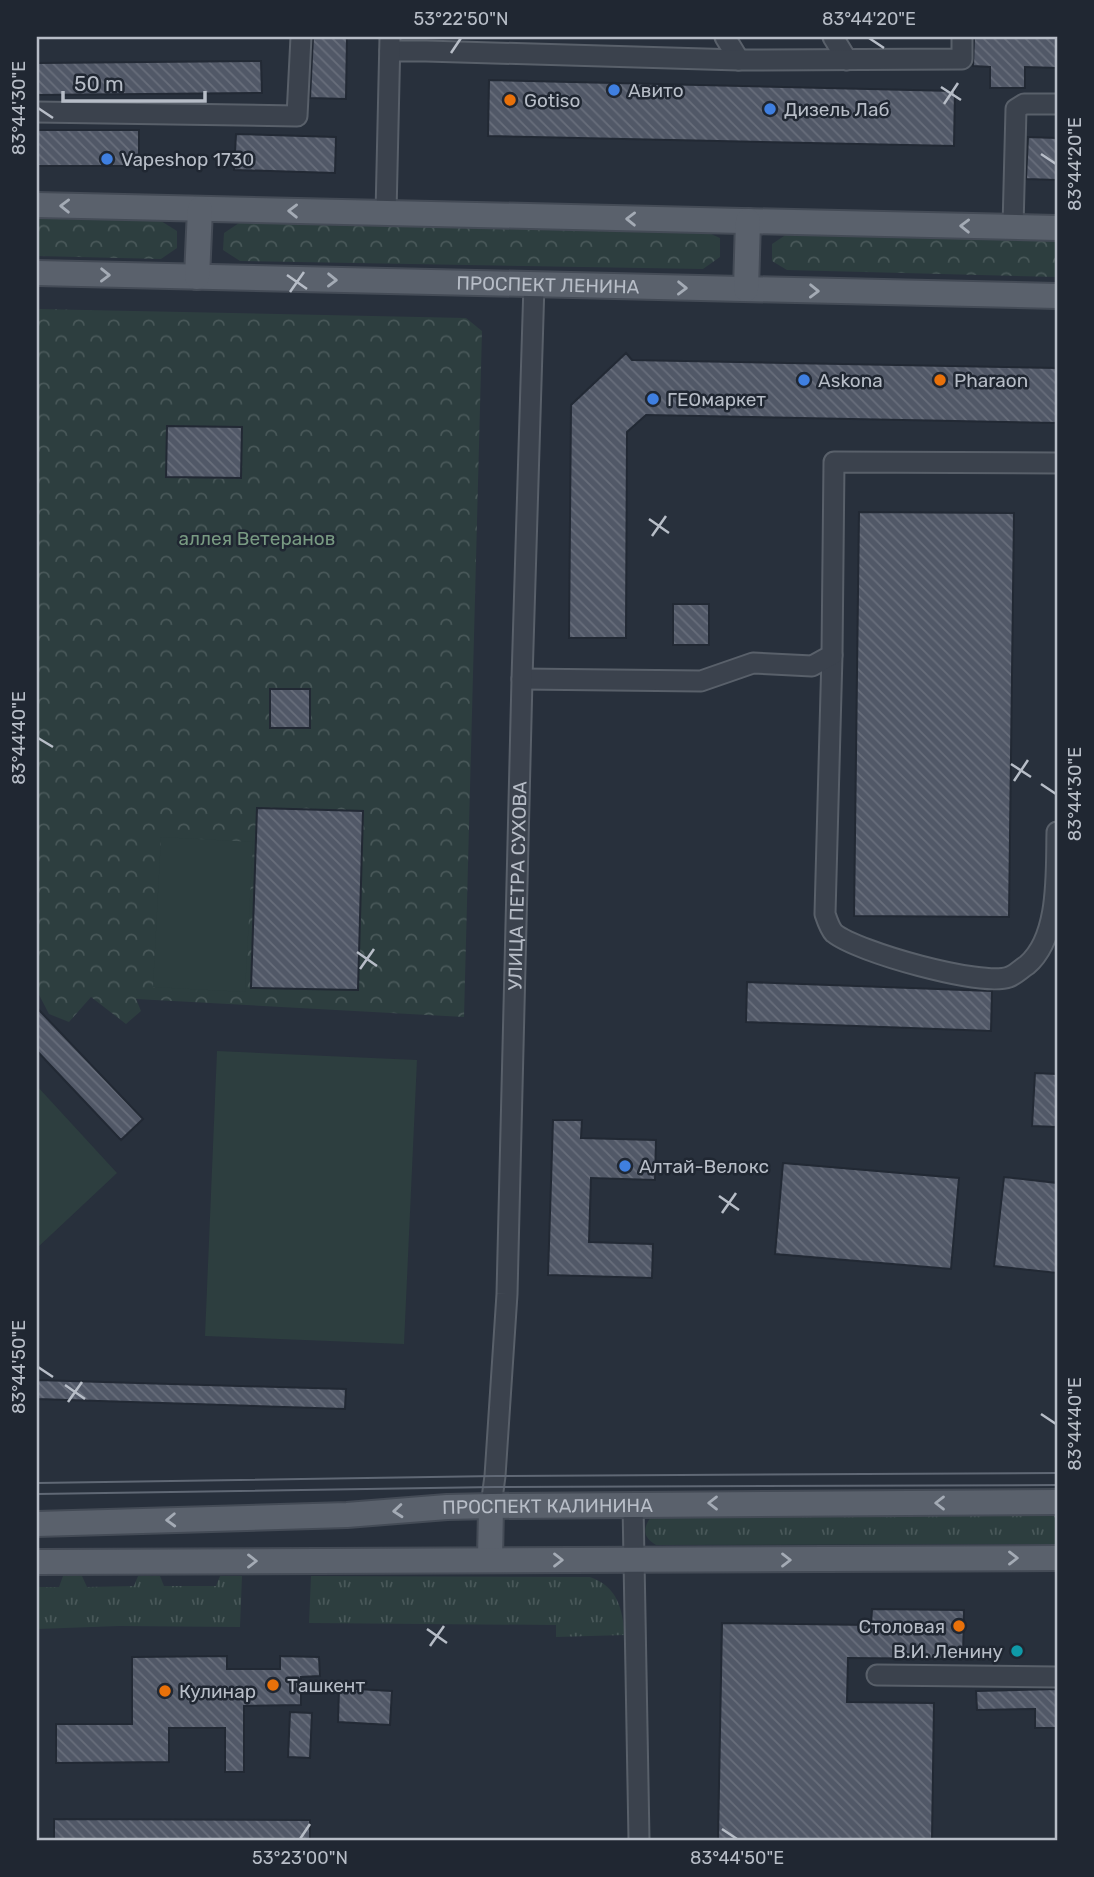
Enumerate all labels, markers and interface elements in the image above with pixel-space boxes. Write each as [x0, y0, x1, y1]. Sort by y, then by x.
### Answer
text: 53°22'50"N [414, 8, 508, 30]
text: 83°44'20"E [822, 8, 916, 30]
scale bar [63, 60, 205, 104]
text: 83°44'30"E [8, 61, 30, 155]
text: 50 m [74, 71, 124, 96]
place label: Авито [628, 79, 684, 102]
marker: Авито [606, 82, 622, 98]
place label: Gotiso [524, 89, 580, 112]
marker: Gotiso [502, 92, 518, 108]
place label: Дизель Лаб [784, 98, 889, 121]
marker: Дизель Лаб [762, 101, 778, 117]
text: 83°44'20"E [1064, 117, 1086, 211]
place label: Vapeshop 1730 [121, 148, 254, 171]
marker: Vapeshop 1730 [99, 151, 115, 167]
one-way arrow [60, 198, 70, 214]
one-way arrow [287, 203, 298, 219]
one-way arrow [625, 211, 636, 227]
one-way arrow [959, 219, 970, 234]
one-way arrow [100, 267, 111, 283]
street label: ПРОСПЕКТ ЛЕНИНА [456, 271, 640, 298]
one-way arrow [328, 272, 338, 288]
one-way arrow [678, 280, 688, 296]
one-way arrow [809, 283, 820, 299]
place label: Askona [818, 369, 883, 392]
place label: Pharaon [954, 369, 1028, 392]
marker: Askona [796, 372, 812, 388]
marker: Pharaon [932, 372, 948, 388]
place label: ГЕОмаркет [667, 388, 766, 411]
marker: ГЕОмаркет [645, 391, 661, 407]
park label: аллея Ветеранов [179, 527, 335, 550]
text: 83°44'40"E [8, 691, 30, 785]
text: 83°44'30"E [1064, 747, 1086, 841]
street label: УЛИЦА ПЕТРА СУХОВА [503, 781, 531, 991]
place label: Алтай-Велокс [639, 1155, 769, 1178]
marker: Алтай-Велокс [617, 1158, 633, 1174]
text: 83°44'50"E [8, 1320, 30, 1414]
text: 83°44'40"E [1064, 1377, 1086, 1471]
street label: ПРОСПЕКТ КАЛИНИНА [442, 1493, 653, 1519]
one-way arrow [934, 1495, 945, 1511]
one-way arrow [707, 1496, 718, 1511]
one-way arrow [392, 1503, 403, 1518]
one-way arrow [165, 1513, 176, 1528]
one-way arrow [1009, 1550, 1019, 1566]
one-way arrow [554, 1552, 564, 1568]
one-way arrow [781, 1552, 792, 1568]
one-way arrow [247, 1553, 258, 1569]
place label: Столовая [858, 1615, 945, 1638]
marker: Столовая [951, 1618, 967, 1634]
place label: В.И. Ленину [893, 1640, 1003, 1663]
marker: В.И. Ленину [1009, 1643, 1025, 1659]
place label: Ташкент [287, 1674, 365, 1697]
marker: Ташкент [265, 1677, 281, 1693]
place label: Кулинар [179, 1680, 256, 1703]
marker: Кулинар [157, 1683, 173, 1699]
text: 53°23'00"N [252, 1847, 348, 1869]
text: 83°44'50"E [690, 1847, 784, 1869]

